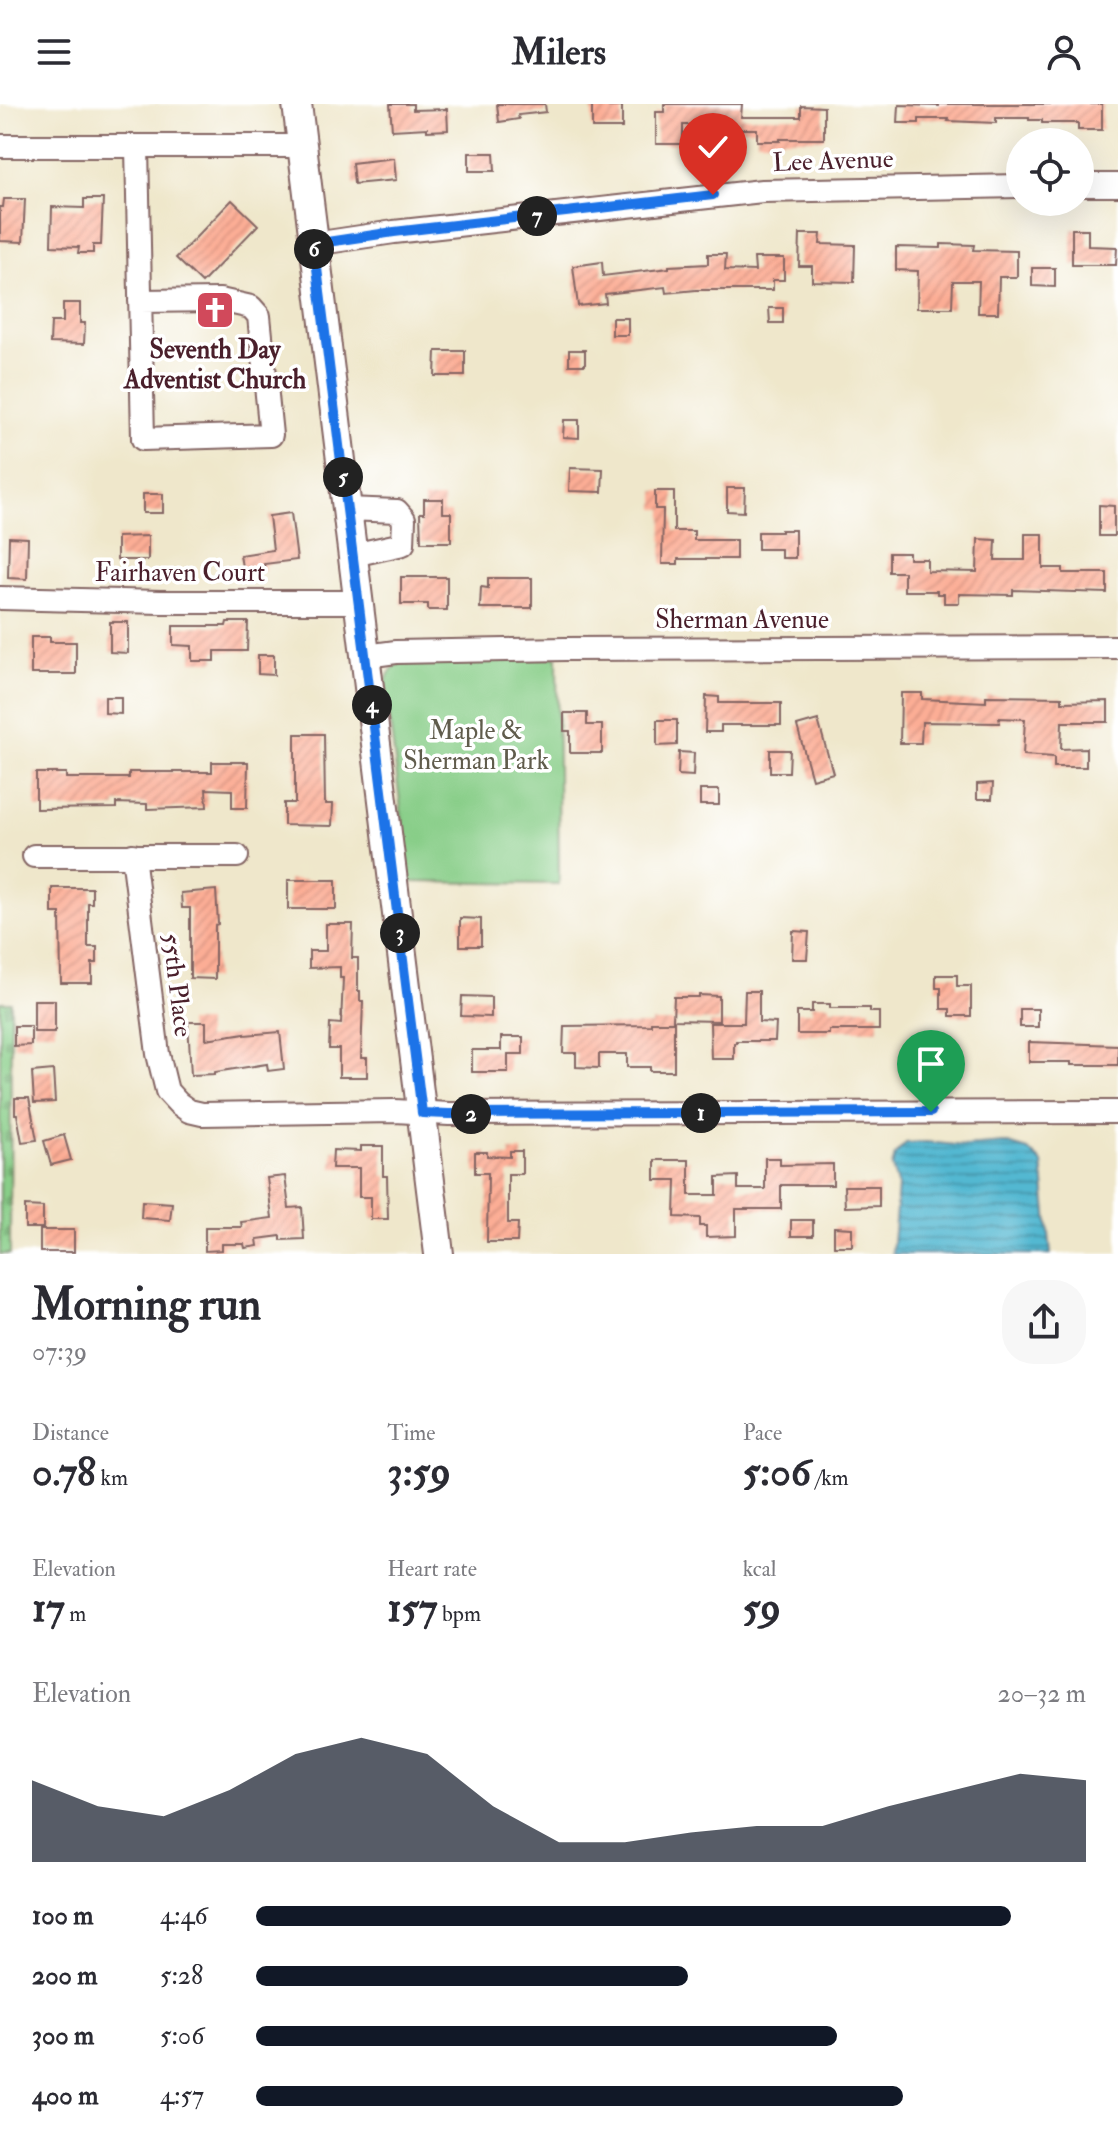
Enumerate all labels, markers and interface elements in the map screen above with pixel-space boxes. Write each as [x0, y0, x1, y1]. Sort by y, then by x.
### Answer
icon: menu [32, 30, 76, 74]
text: Milers [512, 30, 606, 75]
icon: person [1042, 30, 1086, 74]
pin [679, 113, 747, 195]
icon: check [691, 125, 735, 169]
map controls [1006, 128, 1094, 216]
button: locate [1006, 128, 1094, 216]
street label: Lee Avenue [772, 143, 894, 179]
pin: 7 [517, 196, 557, 236]
text: 7 [532, 202, 542, 230]
pin: 6 [294, 229, 334, 269]
text: 6 [308, 235, 320, 263]
church icon: Seventh Day Adventist Church [194, 289, 236, 331]
place label: Seventh Day Adventist Church [123, 334, 306, 396]
pin: 5 [323, 457, 363, 497]
text: 5 [338, 463, 348, 491]
street label: Fairhaven Court [95, 557, 265, 589]
street label: Sherman Avenue [655, 604, 829, 636]
pin: 4 [352, 685, 392, 725]
text: 4 [366, 691, 378, 719]
park label: Maple & Sherman Park [403, 715, 549, 777]
pin: 3 [380, 913, 420, 953]
text: 3 [396, 919, 404, 947]
street label: 55th Place [155, 931, 199, 1039]
pin [897, 1030, 965, 1112]
icon: arrive [909, 1042, 953, 1086]
pin: 1 [681, 1093, 721, 1133]
pin: 2 [451, 1094, 491, 1134]
text: 1 [697, 1099, 705, 1127]
text: 2 [465, 1100, 477, 1128]
text: Morning run [32, 1278, 261, 1333]
button: share [1002, 1280, 1086, 1364]
text: 07:39 [32, 1336, 87, 1368]
text: Distance [32, 1419, 109, 1447]
text: Time [387, 1419, 435, 1447]
text: Pace [743, 1419, 782, 1447]
text: 0.78 [32, 1447, 96, 1498]
text: 3:59 [387, 1447, 451, 1498]
text: 5:06 [743, 1447, 811, 1498]
text: km [96, 1464, 128, 1492]
text: /km [811, 1464, 849, 1492]
text: Elevation [32, 1555, 116, 1583]
text: Heart rate [387, 1555, 477, 1583]
text: kcal [743, 1555, 776, 1583]
text: 17 [32, 1583, 65, 1634]
text: 157 [387, 1583, 437, 1634]
text: 59 [743, 1583, 781, 1634]
text: m [65, 1600, 86, 1628]
text: bpm [437, 1600, 481, 1628]
text: Elevation [32, 1678, 131, 1710]
text: 20–32 m [998, 1678, 1086, 1710]
text: 100 m [32, 1900, 93, 1932]
text: 4:46 [160, 1900, 208, 1932]
text: 200 m [32, 1960, 97, 1992]
text: 5:28 [160, 1960, 203, 1992]
text: 300 m [32, 2020, 94, 2052]
text: 5:06 [160, 2020, 204, 2052]
text: 400 m [32, 2080, 98, 2112]
text: 4:57 [160, 2080, 204, 2112]

